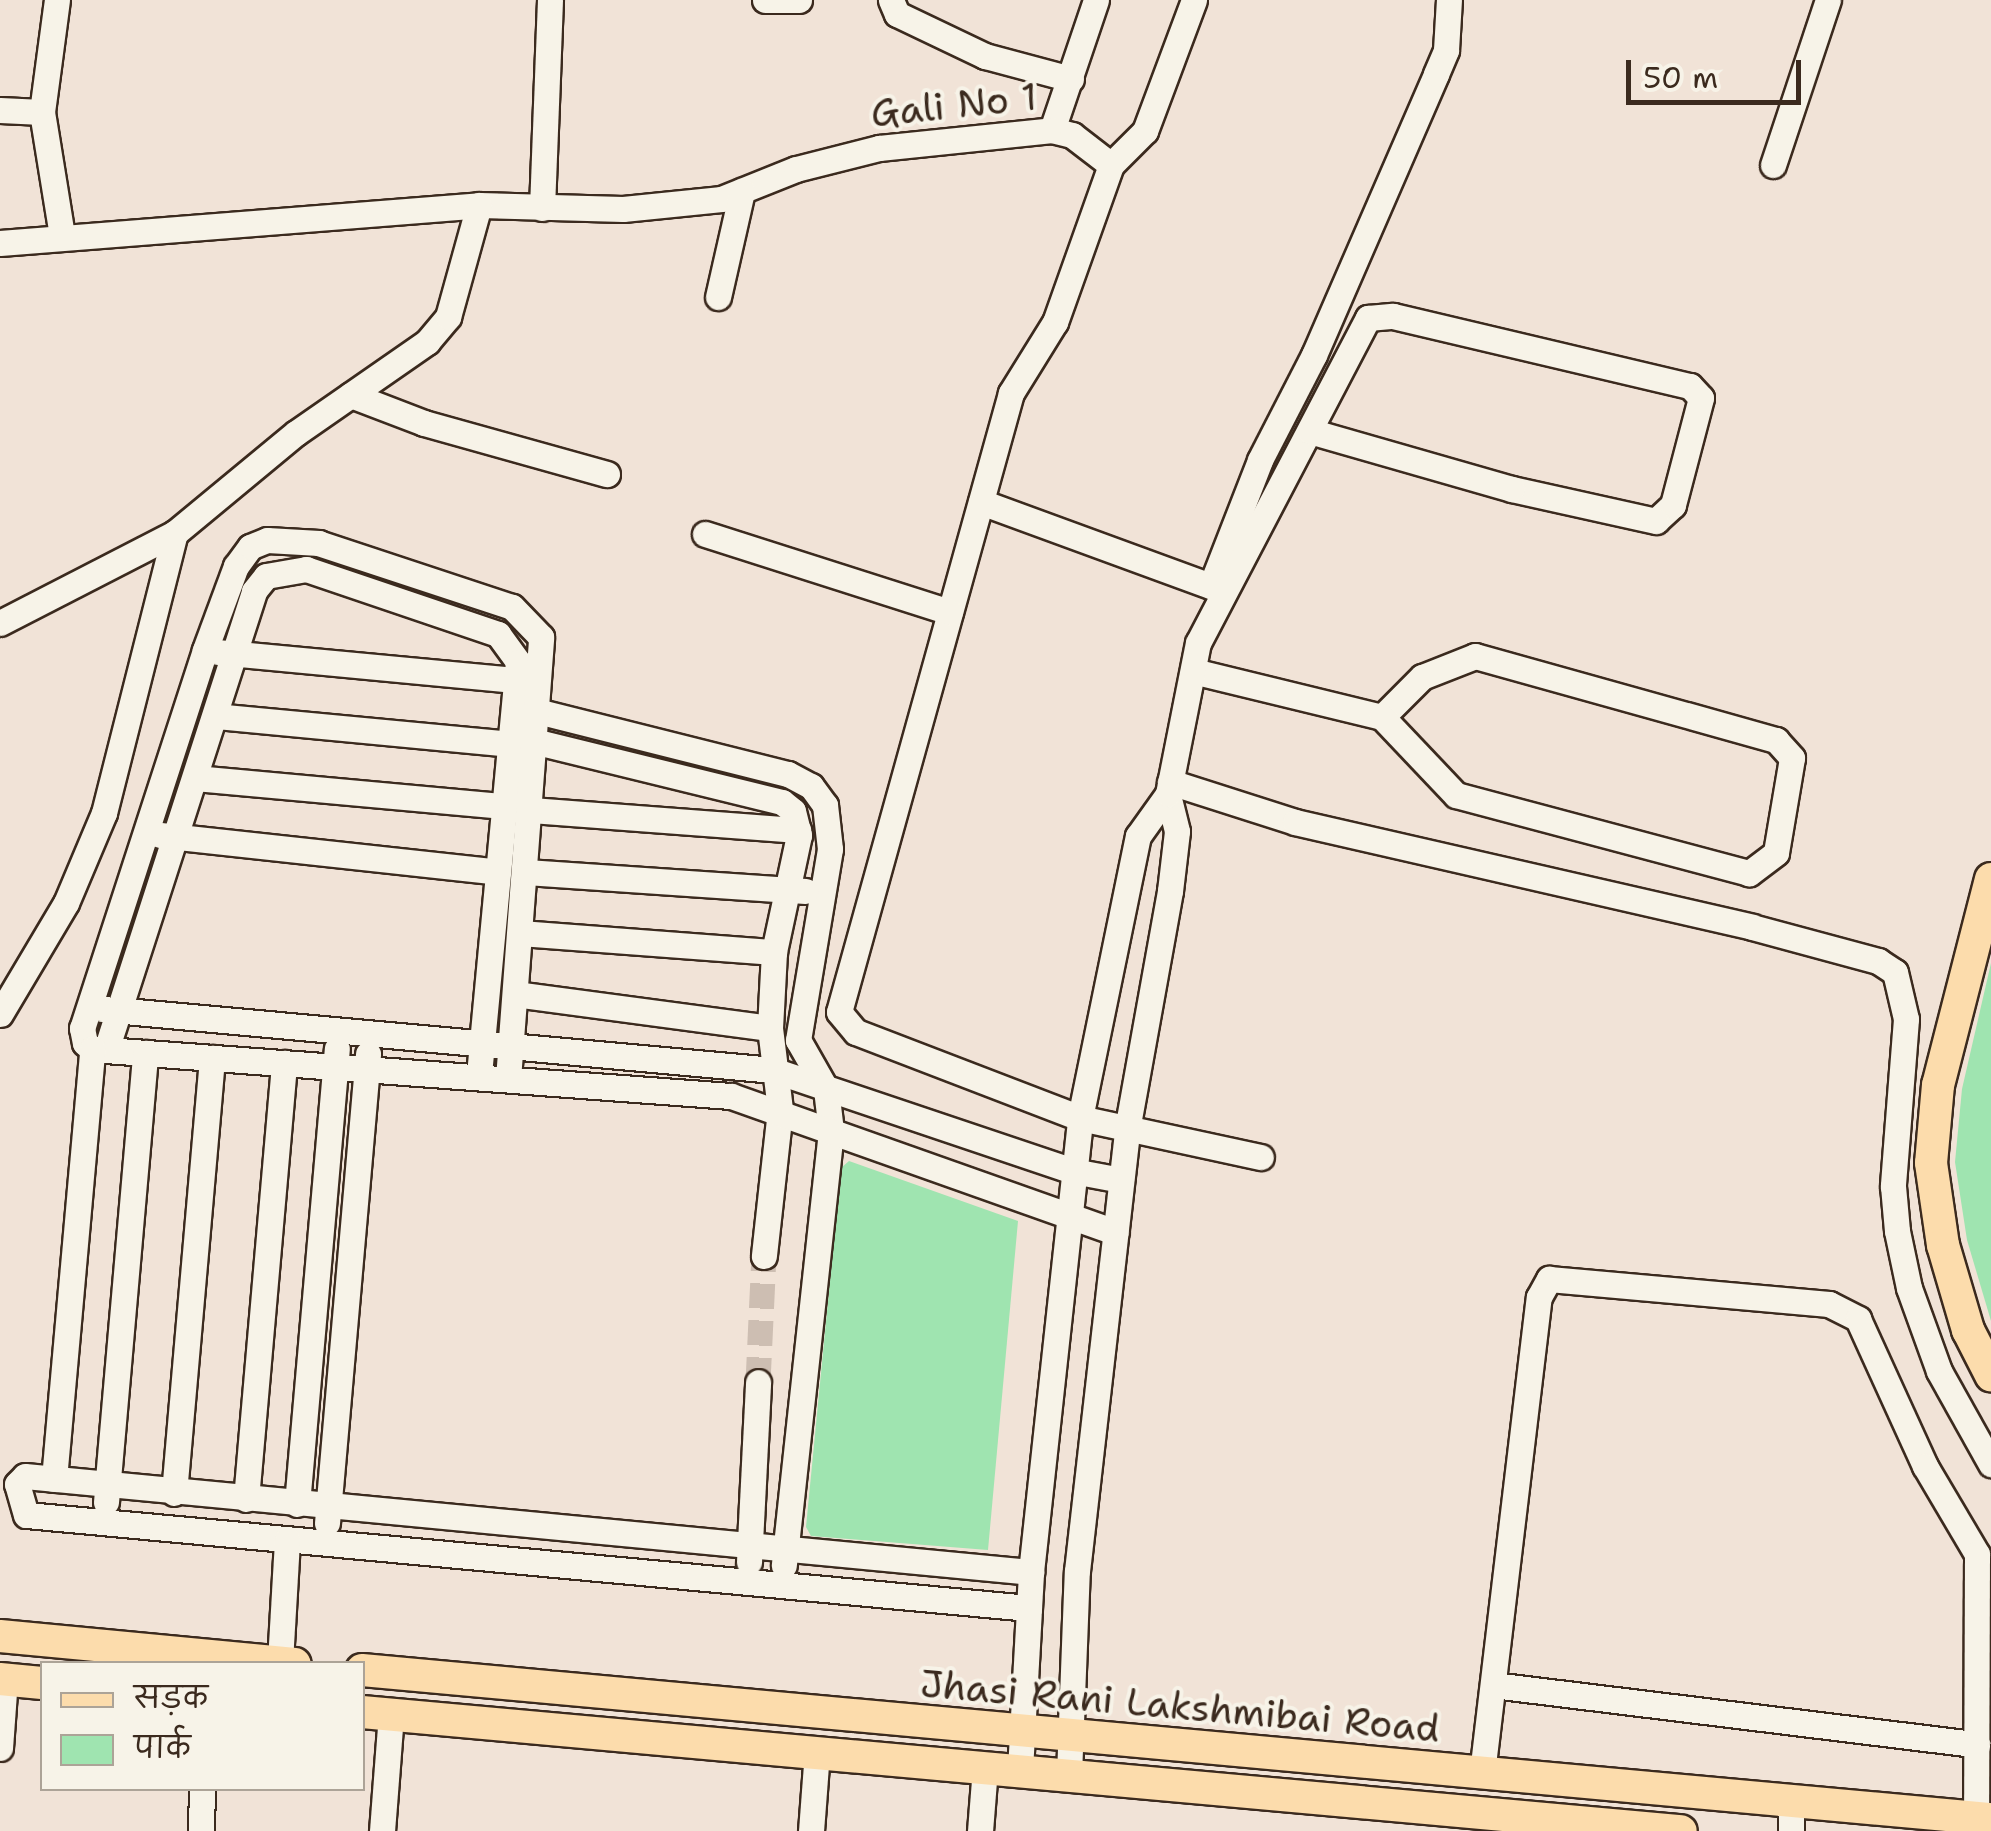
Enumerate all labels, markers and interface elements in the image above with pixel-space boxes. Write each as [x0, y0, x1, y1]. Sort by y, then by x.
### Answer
scale bar [1631, 40, 1806, 102]
text: 50 m [1643, 57, 1718, 98]
street label: Gali No 1 [868, 74, 1040, 136]
legend [40, 1661, 365, 1791]
street label: Jhasi Rani Lakshmibai Road [918, 1661, 1442, 1751]
text: सड़क [134, 1677, 208, 1718]
text: पार्क [134, 1727, 191, 1768]

